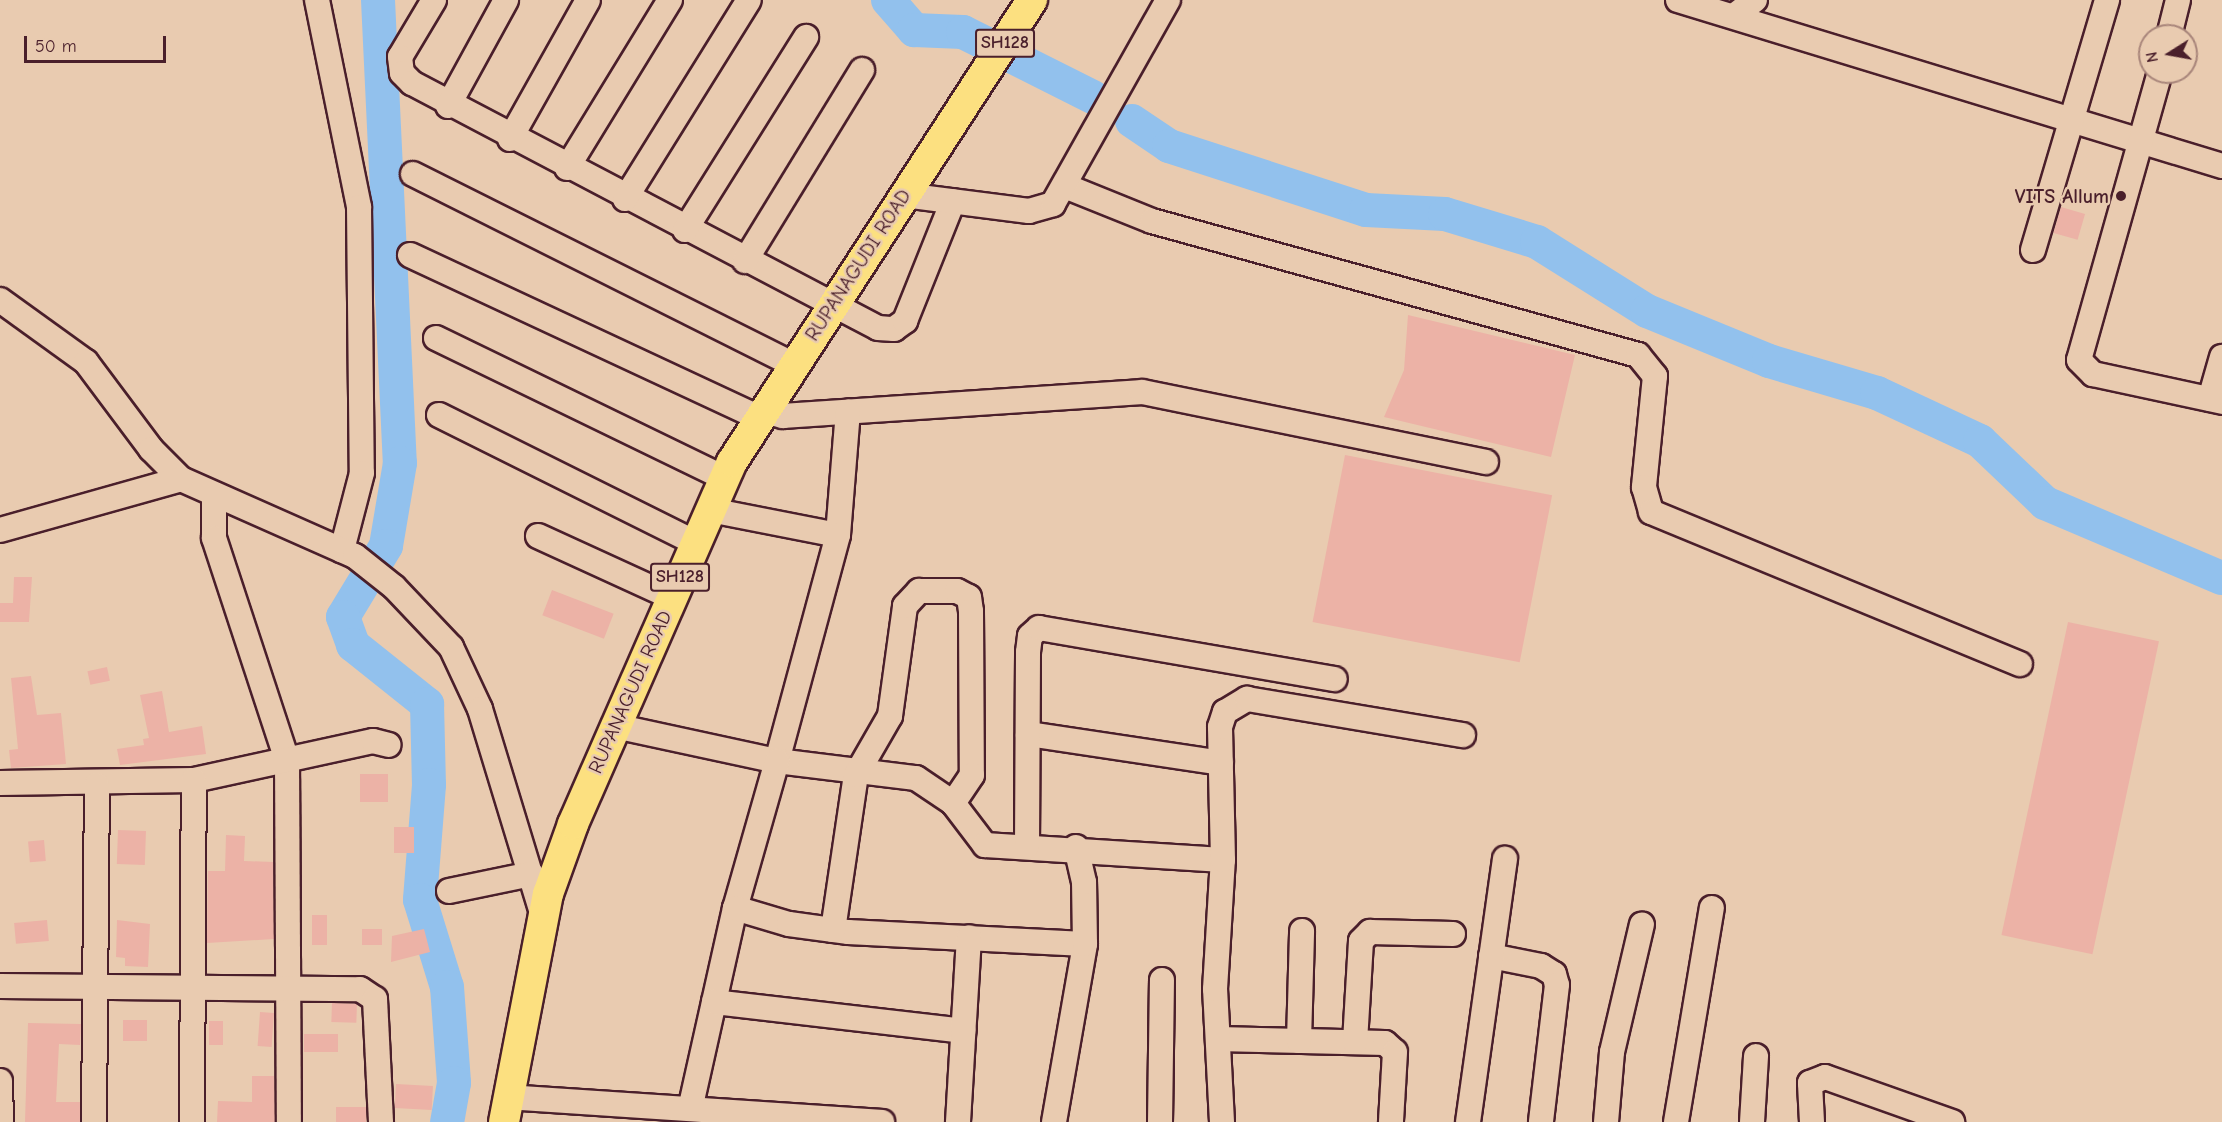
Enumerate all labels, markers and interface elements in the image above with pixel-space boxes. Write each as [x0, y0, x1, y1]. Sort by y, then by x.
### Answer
scale bar [27, 24, 170, 62]
north arrow [2138, 24, 2198, 84]
road number: SH128 [975, 28, 1035, 58]
text: 50 m [35, 36, 77, 57]
text: N [2142, 50, 2162, 64]
place label: VITS Allum [2015, 184, 2109, 208]
street label: RUPANAGUDI ROAD [800, 185, 916, 345]
marker: VITS Allum [2114, 189, 2128, 203]
road number: SH128 [650, 562, 710, 592]
street label: RUPANAGUDI ROAD [583, 607, 677, 777]

